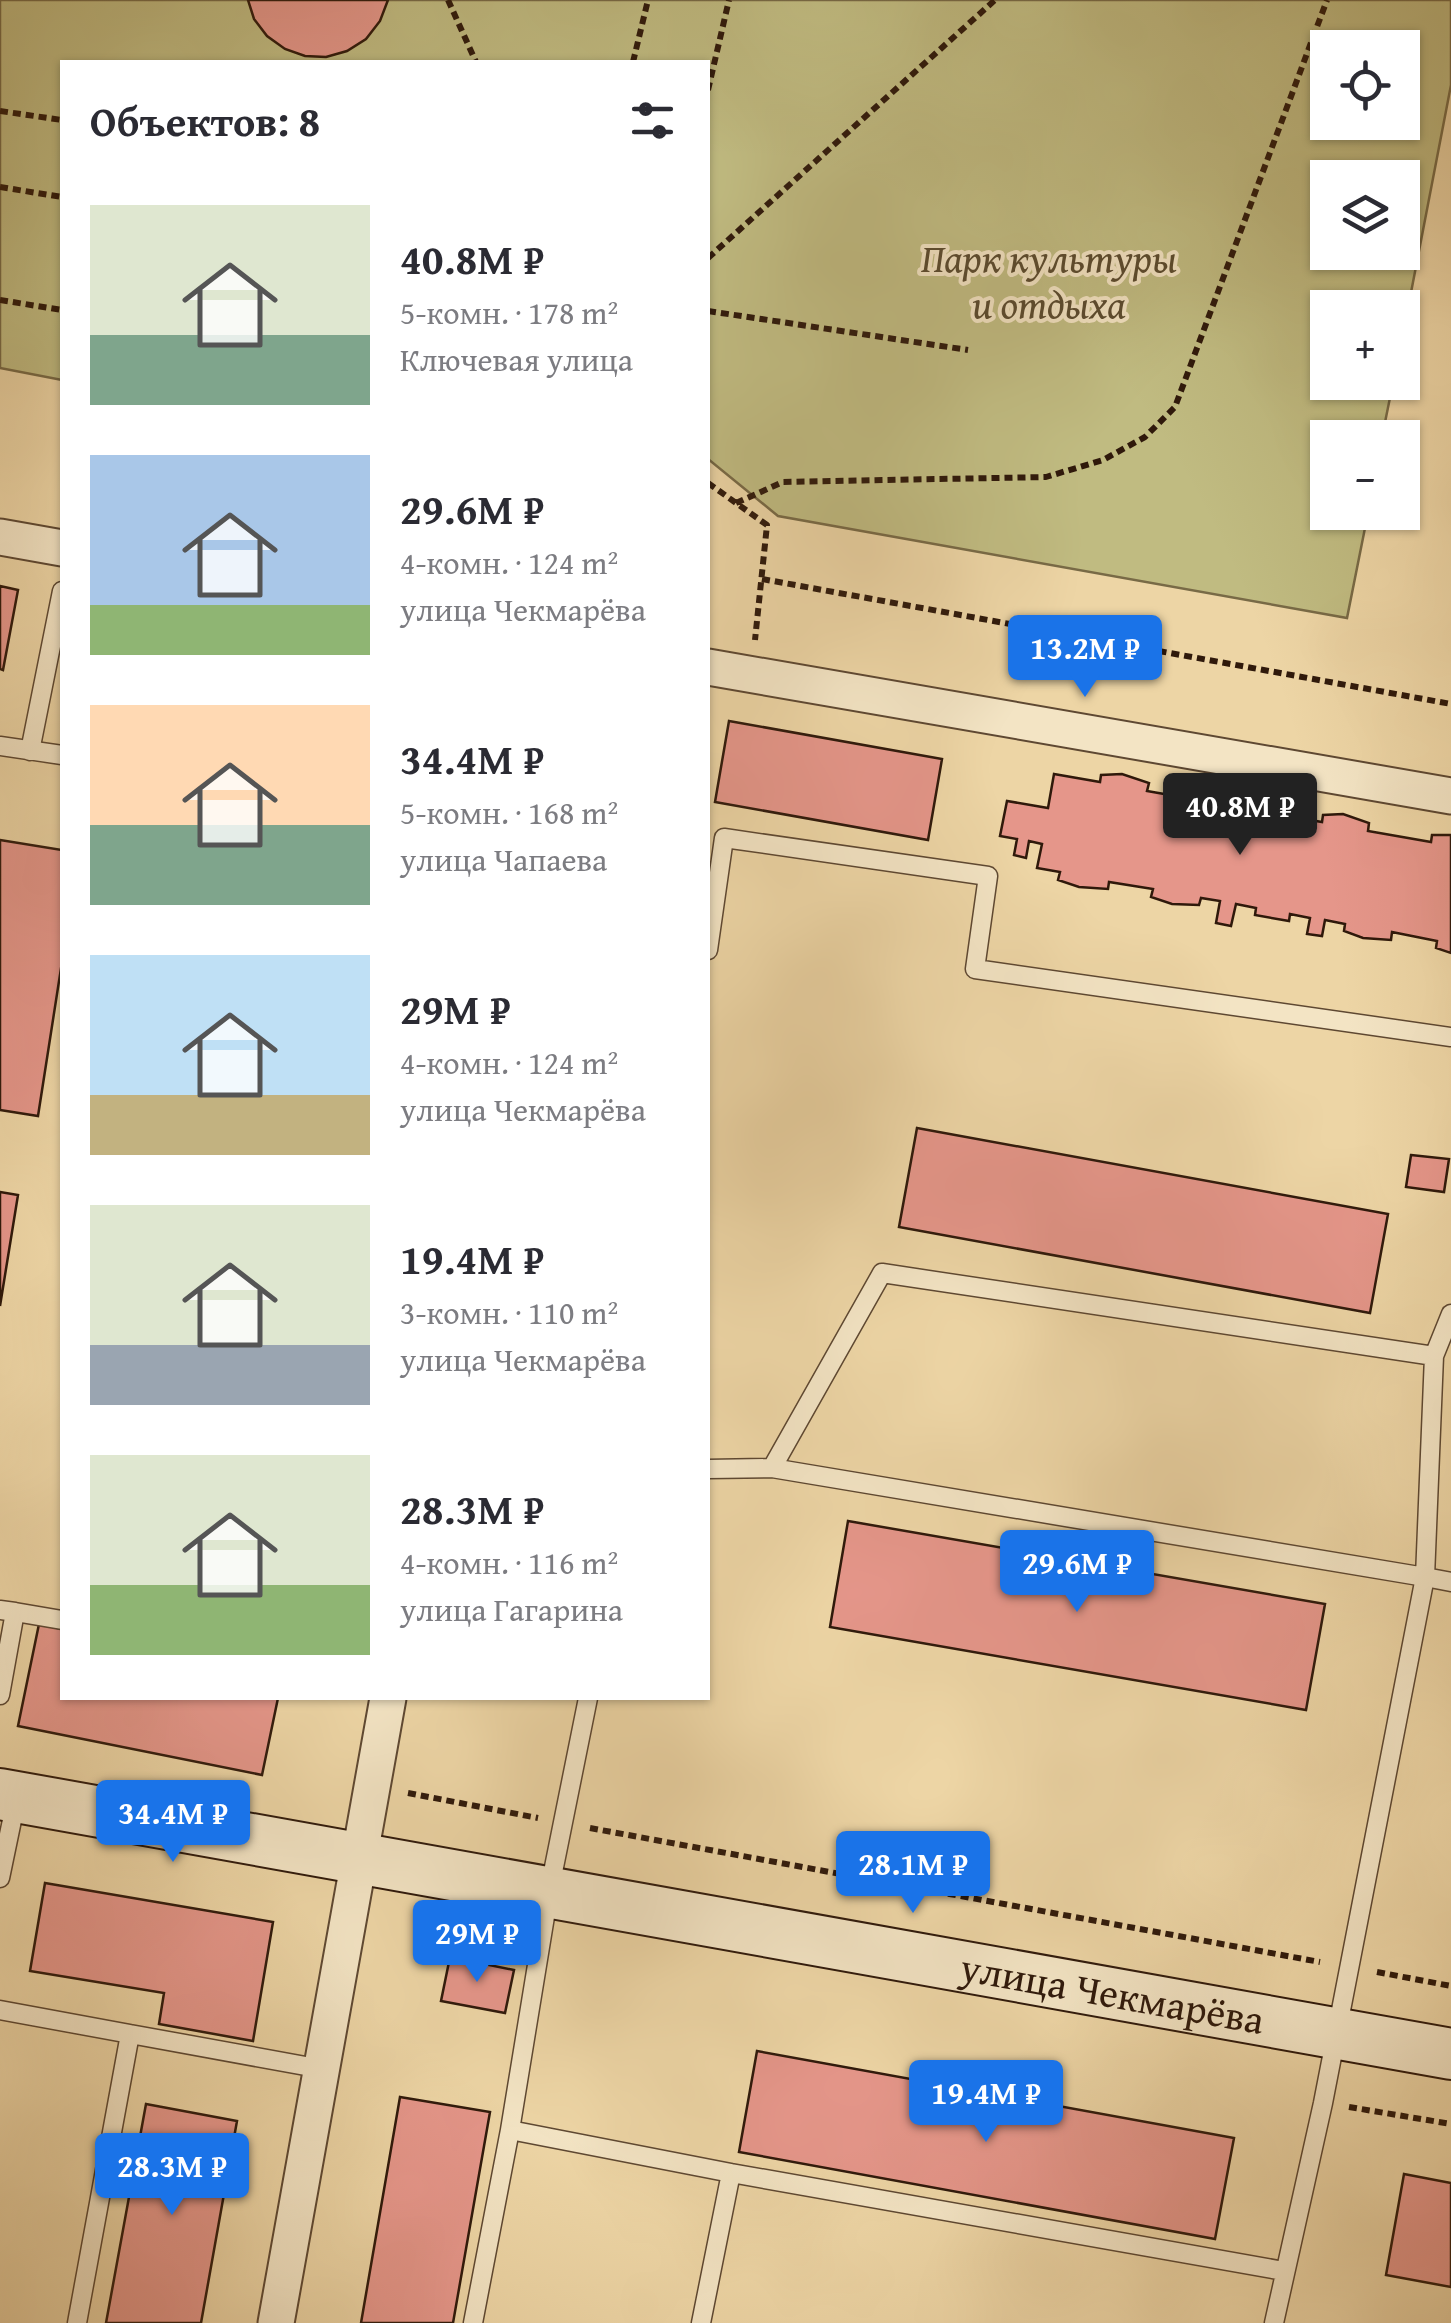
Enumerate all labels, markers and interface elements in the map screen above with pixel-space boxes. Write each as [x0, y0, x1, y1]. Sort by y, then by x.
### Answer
map controls [1310, 30, 1420, 530]
button: locate [1310, 30, 1420, 140]
text: Объектов: 8 [90, 90, 320, 151]
icon: filters [625, 93, 680, 148]
button: layers [1310, 160, 1420, 270]
text: 40.8M ₽ [400, 228, 544, 289]
park label: Парк культуры и отдыха [921, 228, 1177, 333]
icon: home [170, 245, 290, 365]
text: 5-комн. · 178 m² [400, 289, 618, 336]
button: + [1310, 290, 1420, 400]
text: Ключевая улица [400, 336, 633, 383]
button: − [1310, 420, 1420, 530]
text: 29.6M ₽ [400, 478, 544, 539]
icon: home [170, 495, 290, 615]
text: 4-комн. · 124 m² [400, 539, 618, 586]
text: улица Чекмарёва [400, 586, 646, 633]
pin: 13.2M ₽ [993, 615, 1177, 700]
text: 13.2M ₽ [1030, 624, 1140, 671]
text: 34.4M ₽ [400, 728, 544, 789]
icon: home [170, 745, 290, 865]
pin: 40.8M ₽ [1148, 773, 1332, 858]
text: 40.8M ₽ [1185, 782, 1295, 829]
text: 5-комн. · 168 m² [400, 789, 618, 836]
text: улица Чапаева [400, 836, 607, 883]
text: 29M ₽ [400, 978, 511, 1039]
icon: home [170, 995, 290, 1115]
text: 4-комн. · 124 m² [400, 1039, 618, 1086]
text: улица Чекмарёва [400, 1086, 646, 1133]
text: 19.4M ₽ [400, 1228, 544, 1289]
icon: home [170, 1245, 290, 1365]
text: 3-комн. · 110 m² [400, 1289, 618, 1336]
text: улица Чекмарёва [400, 1336, 646, 1383]
text: 28.3M ₽ [400, 1478, 544, 1539]
icon: home [170, 1495, 290, 1615]
pin: 29.6M ₽ [985, 1530, 1169, 1615]
text: 4-комн. · 116 m² [400, 1539, 618, 1586]
text: 29.6M ₽ [1022, 1539, 1132, 1586]
text: улица Гагарина [400, 1586, 623, 1633]
pin: 34.4M ₽ [81, 1780, 265, 1865]
text: 34.4M ₽ [118, 1789, 228, 1836]
pin: 28.1M ₽ [821, 1831, 1005, 1916]
text: 28.1M ₽ [858, 1840, 968, 1887]
pin: 29M ₽ [407, 1900, 547, 1985]
text: 29M ₽ [435, 1909, 519, 1956]
street label: улица Чекмарёва [955, 1936, 1269, 2049]
pin: 19.4M ₽ [894, 2060, 1078, 2145]
text: 19.4M ₽ [931, 2069, 1041, 2116]
pin: 28.3M ₽ [80, 2133, 264, 2218]
text: 28.3M ₽ [117, 2142, 227, 2189]

